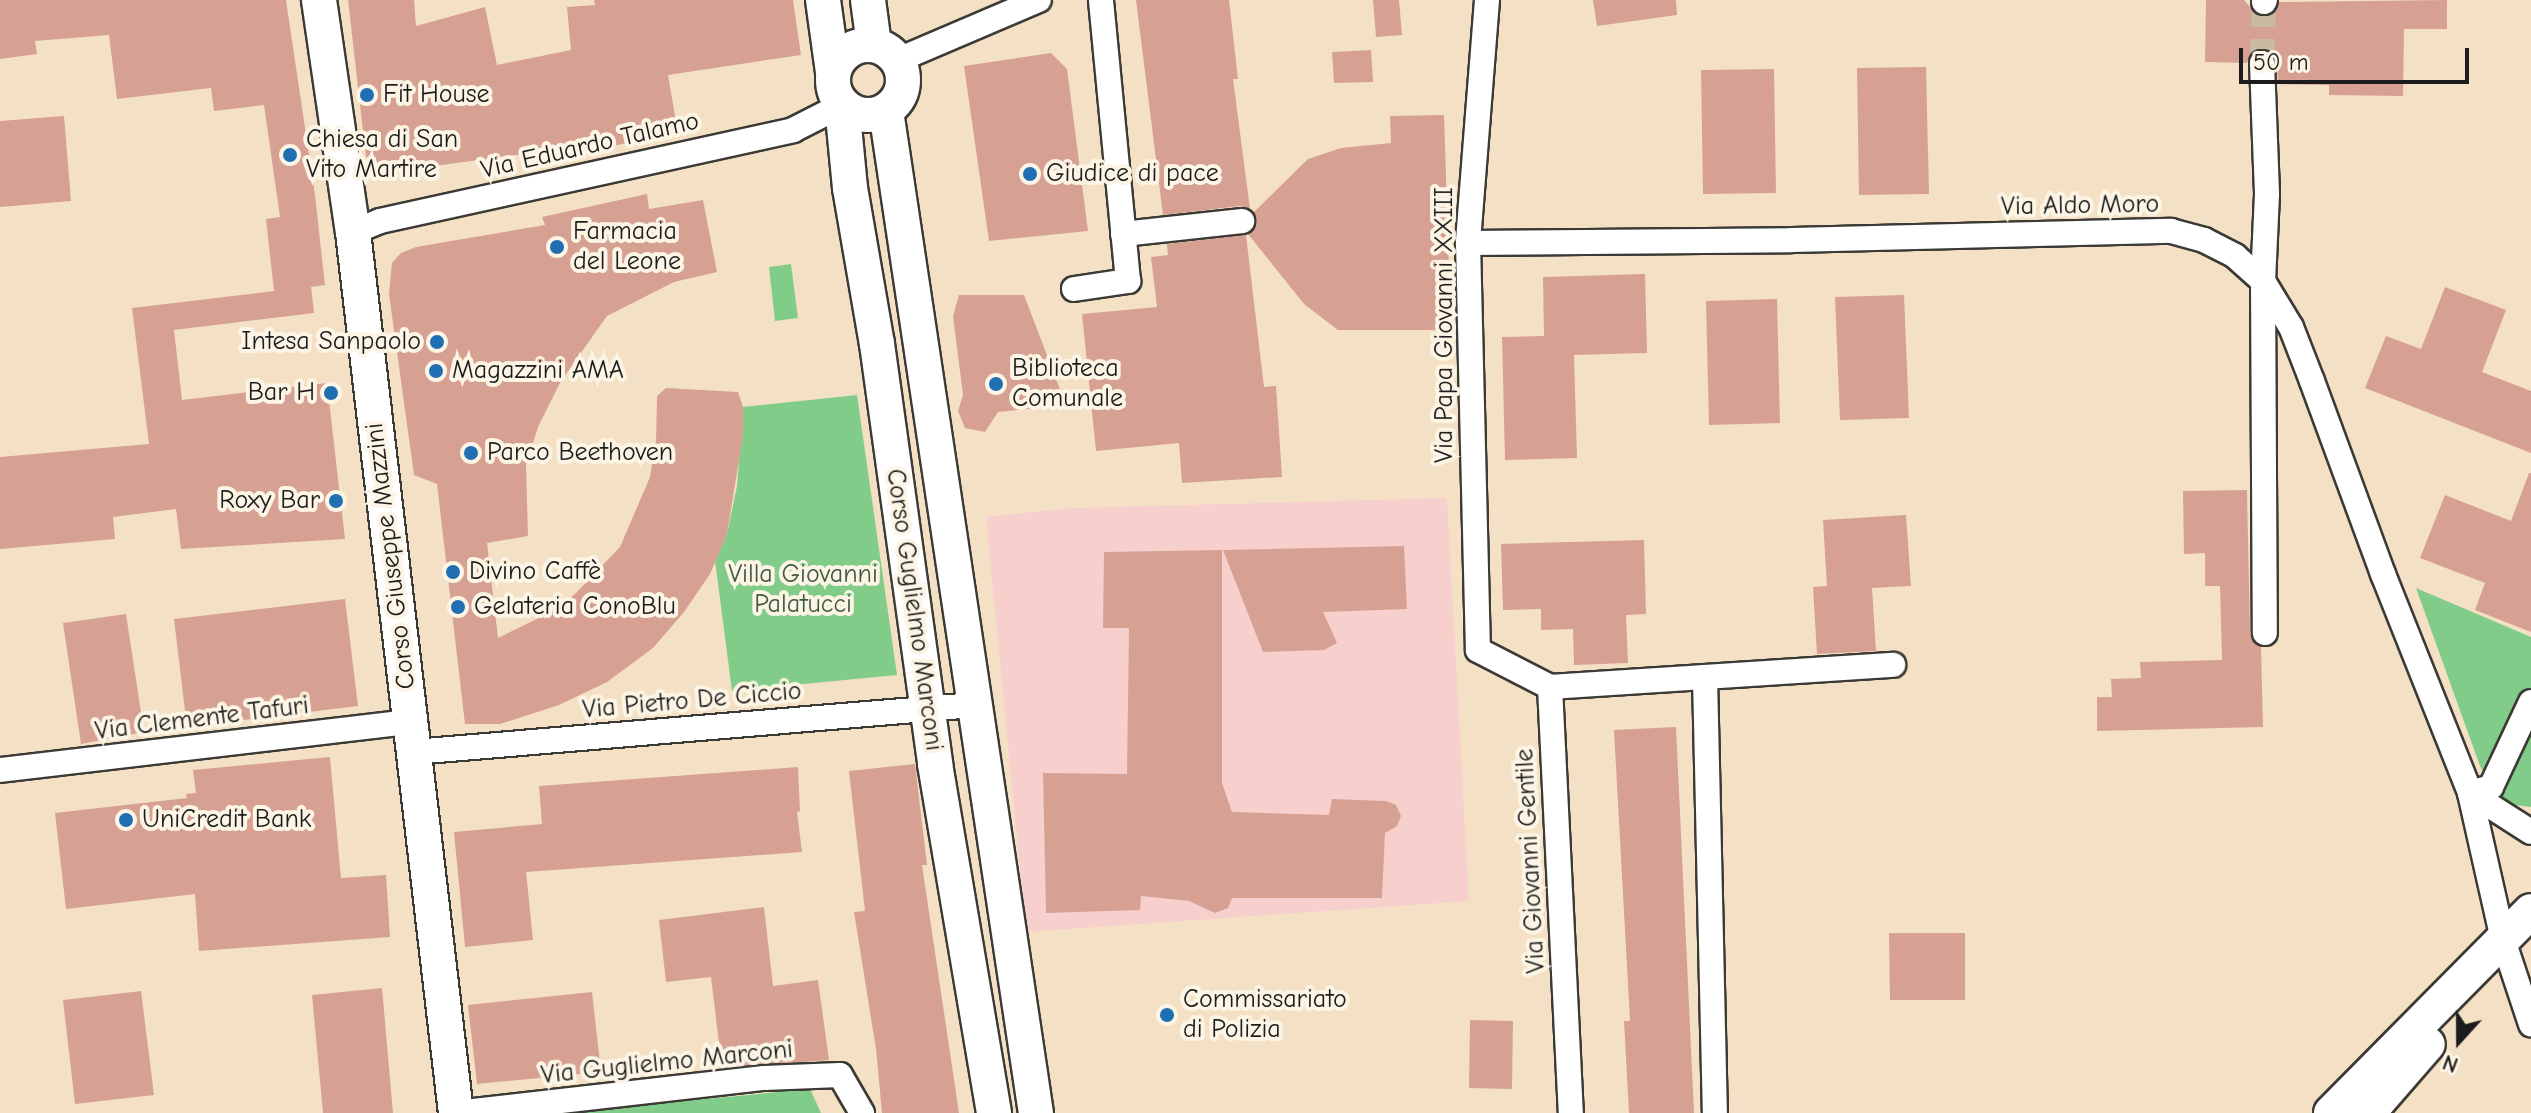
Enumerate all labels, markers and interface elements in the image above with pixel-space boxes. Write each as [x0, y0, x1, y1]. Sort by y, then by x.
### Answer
scale bar [2243, 32, 2473, 82]
text: 50 m [2253, 48, 2309, 76]
place label: Fit House [383, 79, 490, 111]
marker: Fit House [358, 86, 376, 104]
street label: Via Eduardo Talamo [478, 106, 702, 186]
place label: Chiesa di San Vito Martire [306, 124, 458, 186]
marker: Chiesa di San Vito Martire [281, 146, 299, 164]
place label: Giudice di pace [1046, 158, 1219, 190]
marker: Giudice di pace [1021, 165, 1039, 183]
street label: Via Papa Giovanni XXIII [1429, 187, 1461, 463]
street label: Via Aldo Moro [2001, 189, 2159, 223]
place label: Farmacia del Leone [573, 216, 681, 278]
marker: Farmacia del Leone [548, 238, 566, 256]
place label: Intesa Sanpaolo [241, 326, 421, 358]
marker: Intesa Sanpaolo [428, 333, 446, 351]
place label: Biblioteca Comunale [1012, 353, 1123, 414]
place label: Magazzini AMA [452, 355, 624, 387]
marker: Magazzini AMA [427, 362, 445, 380]
marker: Biblioteca Comunale [987, 375, 1005, 393]
place label: Bar H [248, 377, 315, 409]
marker: Bar H [322, 384, 340, 402]
street label: Corso Giuseppe Mazzini [359, 421, 423, 691]
place label: Parco Beethoven [487, 437, 673, 469]
marker: Parco Beethoven [462, 444, 480, 462]
street label: Corso Guglielmo Marconi [879, 467, 949, 753]
place label: Roxy Bar [219, 485, 320, 517]
marker: Roxy Bar [327, 492, 345, 510]
place label: Divino Caffè [469, 556, 601, 588]
park label: Villa Giovanni Palatucci [728, 559, 878, 620]
marker: Divino Caffè [444, 563, 462, 581]
place label: Gelateria ConoBlu [474, 591, 676, 623]
marker: Gelateria ConoBlu [449, 598, 467, 616]
street label: Via Pietro De Ciccio [581, 676, 803, 726]
street label: Via Clemente Tafuri [93, 690, 311, 748]
street label: Via Giovanni Gentile [1510, 748, 1552, 974]
place label: UniCredit Bank [142, 804, 311, 836]
marker: UniCredit Bank [117, 811, 135, 829]
place label: Commissariato di Polizia [1183, 984, 1347, 1046]
north arrow [2419, 1001, 2499, 1081]
marker: Commissariato di Polizia [1158, 1006, 1176, 1024]
street label: Via Guglielmo Marconi [539, 1034, 795, 1092]
text: N [2439, 1049, 2462, 1078]

